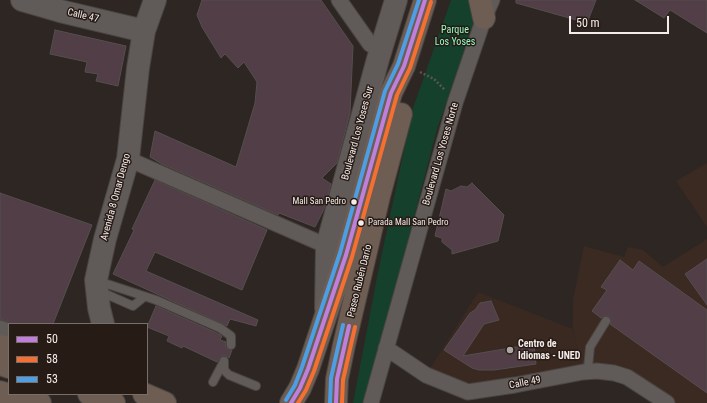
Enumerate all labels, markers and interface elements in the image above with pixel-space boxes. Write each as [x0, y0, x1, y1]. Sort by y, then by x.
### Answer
street label: Calle 47 [66, 7, 100, 25]
scale bar [571, 8, 671, 34]
text: 50 m [576, 16, 600, 30]
park label: Parque Los Yoses [435, 24, 475, 48]
street label: Boulevard Los Yoses Sur [340, 85, 376, 181]
street label: Boulevard Los Yoses Norte [421, 101, 461, 207]
street label: Avenida 8 Omar Dengo [99, 152, 133, 242]
place label: Mall San Pedro [293, 197, 346, 207]
marker: Mall San Pedro [349, 197, 359, 207]
marker: Parada Mall San Pedro [356, 218, 366, 228]
place label: Parada Mall San Pedro [368, 218, 448, 228]
street label: Paseo Rubén Darío [345, 243, 375, 319]
legend [8, 323, 148, 395]
text: 50 [46, 332, 58, 346]
place label: Centro de Idiomas - UNED [518, 338, 580, 362]
marker: Centro de Idiomas - UNED [505, 345, 515, 355]
text: 58 [46, 352, 58, 366]
text: 53 [46, 372, 58, 386]
street label: Calle 49 [508, 374, 542, 392]

